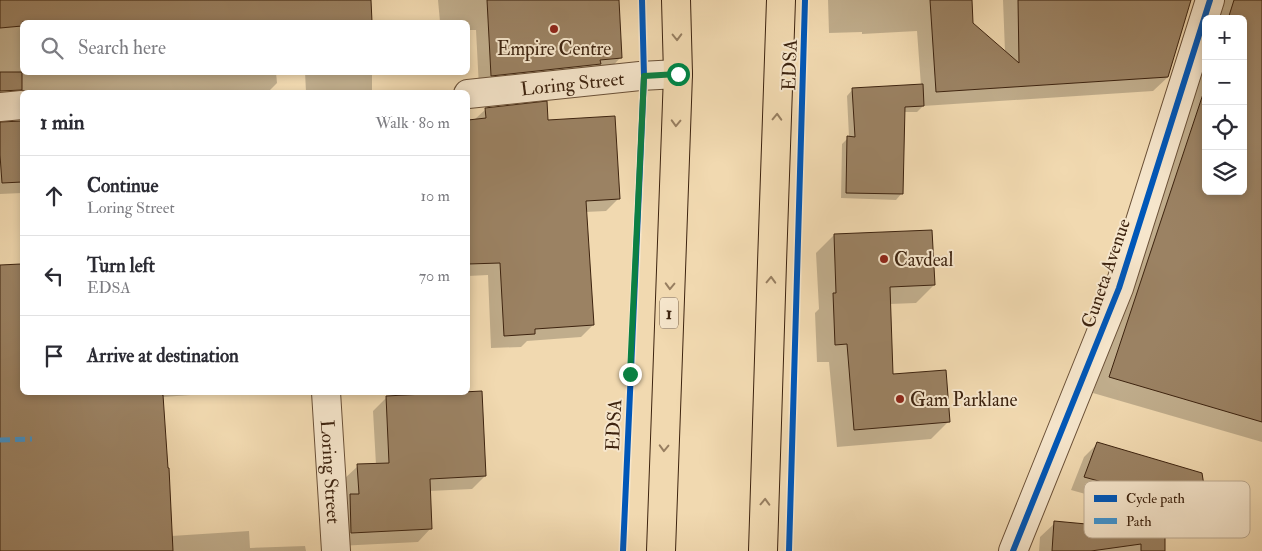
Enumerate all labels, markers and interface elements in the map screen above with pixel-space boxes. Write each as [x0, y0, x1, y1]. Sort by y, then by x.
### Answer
map controls [1202, 15, 1247, 195]
button: + [1202, 15, 1247, 60]
search box [20, 20, 470, 75]
marker: Empire Centre [548, 23, 560, 35]
icon: search [38, 34, 66, 62]
one-way arrow [672, 34, 682, 41]
text: Search here [78, 36, 166, 60]
place label: Empire Centre [497, 37, 611, 62]
street label: EDSA [777, 39, 803, 91]
button: − [1202, 60, 1247, 105]
route start [667, 63, 690, 86]
street label: Loring Street [519, 67, 626, 101]
button: locate [1202, 105, 1247, 150]
text: 1 min [40, 109, 85, 136]
text: Walk · 80 m [375, 113, 450, 133]
one-way arrow [771, 113, 782, 121]
one-way arrow [671, 120, 681, 127]
button: layers [1202, 150, 1247, 195]
text: Continue [87, 174, 158, 198]
icon: ahead [40, 182, 68, 210]
text: 10 m [420, 186, 450, 206]
text: Loring Street [87, 198, 175, 218]
street label: Cuneta Avenue [1076, 215, 1136, 331]
place label: Cavdeal [894, 248, 953, 272]
marker: Cavdeal [878, 253, 890, 265]
text: Turn left [87, 254, 155, 278]
icon: left [40, 262, 68, 290]
text: 70 m [419, 266, 450, 286]
one-way arrow [766, 275, 776, 283]
text: EDSA [87, 278, 131, 298]
one-way arrow [665, 282, 676, 290]
road number: 1 [660, 298, 678, 328]
icon: arrive [40, 342, 68, 370]
text: Arrive at destination [87, 344, 239, 368]
route end [619, 363, 642, 386]
place label: Gam Parklane [910, 388, 1018, 412]
marker: Gam Parklane [894, 393, 906, 405]
street label: EDSA [601, 399, 627, 452]
street label: Loring Street [315, 419, 345, 525]
one-way arrow [659, 444, 670, 452]
legend [1084, 481, 1250, 538]
text: Cycle path [1126, 490, 1186, 508]
one-way arrow [759, 498, 770, 506]
text: Path [1126, 513, 1152, 530]

